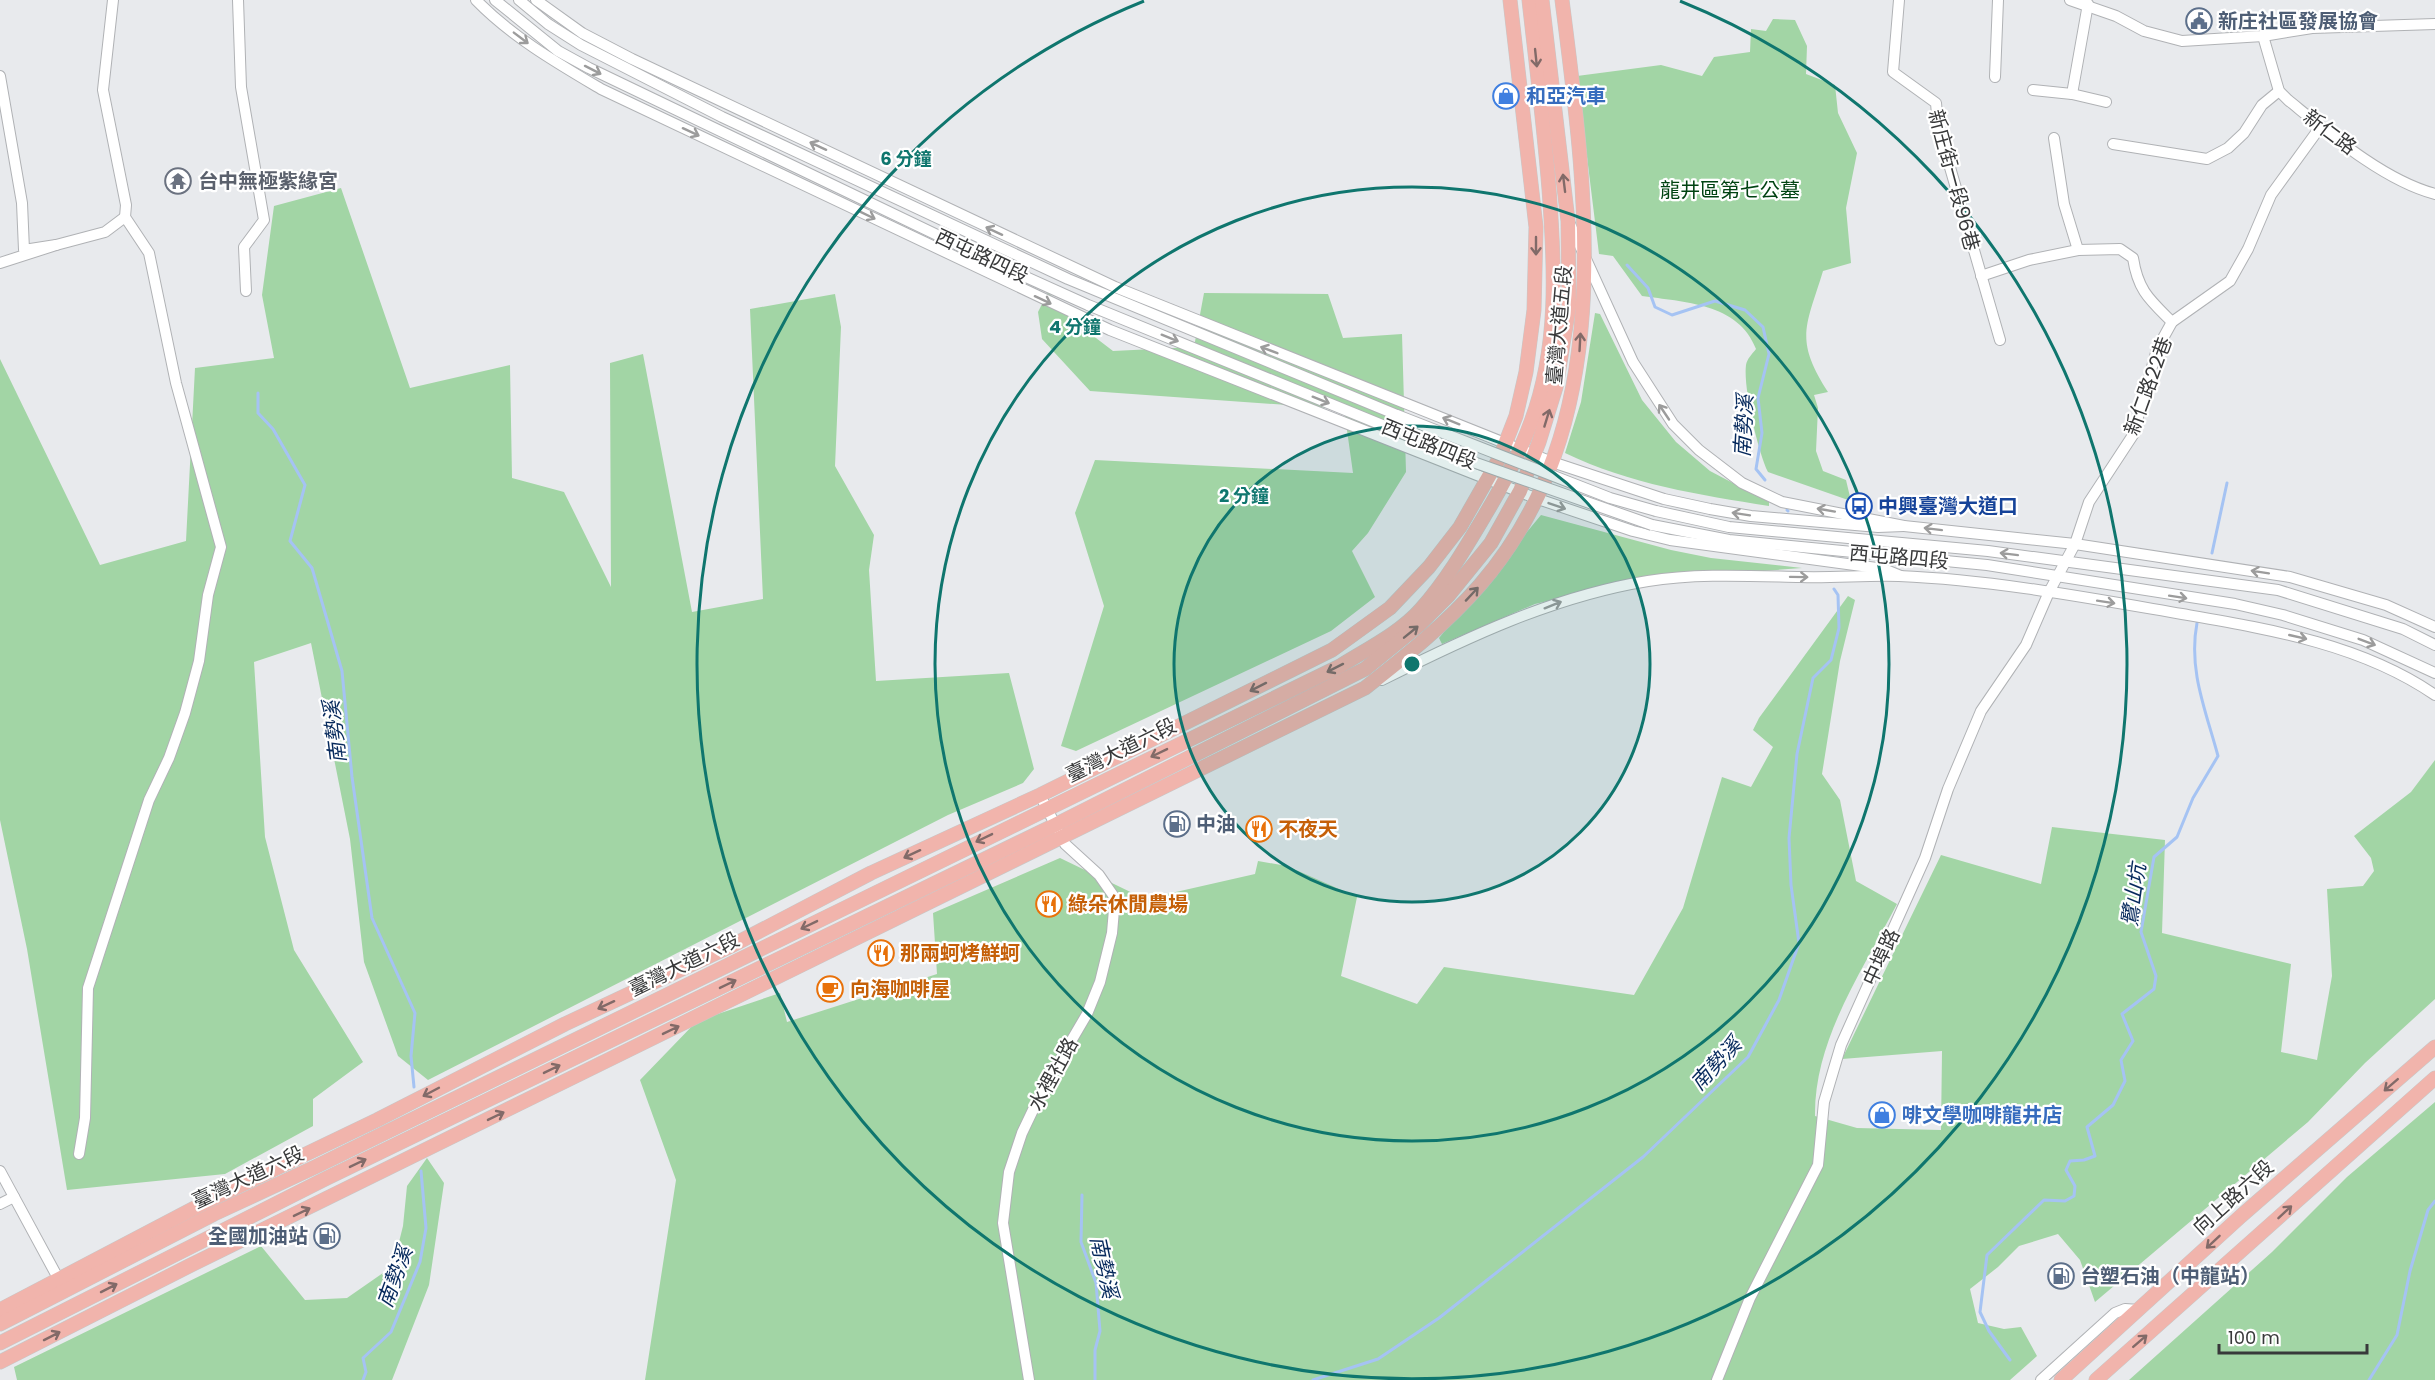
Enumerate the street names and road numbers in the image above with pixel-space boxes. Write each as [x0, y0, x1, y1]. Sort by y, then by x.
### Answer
street label: 新仁路 [2298, 103, 2362, 161]
street label: 新庄街一段96巷 [1922, 106, 1986, 254]
street label: 西屯路四段 [931, 222, 1033, 290]
street label: 臺灣大道五段 [1540, 264, 1578, 386]
street label: 新仁路22巷 [2117, 333, 2179, 439]
street label: 西屯路四段 [1377, 412, 1481, 476]
street label: 西屯路四段 [1848, 539, 1950, 575]
street label: 臺灣大道六段 [1061, 711, 1181, 789]
street label: 中埠路 [1856, 924, 1906, 990]
street label: 臺灣大道六段 [624, 925, 744, 1003]
street label: 水裡社路 [1021, 1032, 1085, 1116]
street label: 臺灣大道六段 [188, 1139, 308, 1215]
street label: 向上路六段 [2186, 1153, 2280, 1241]

